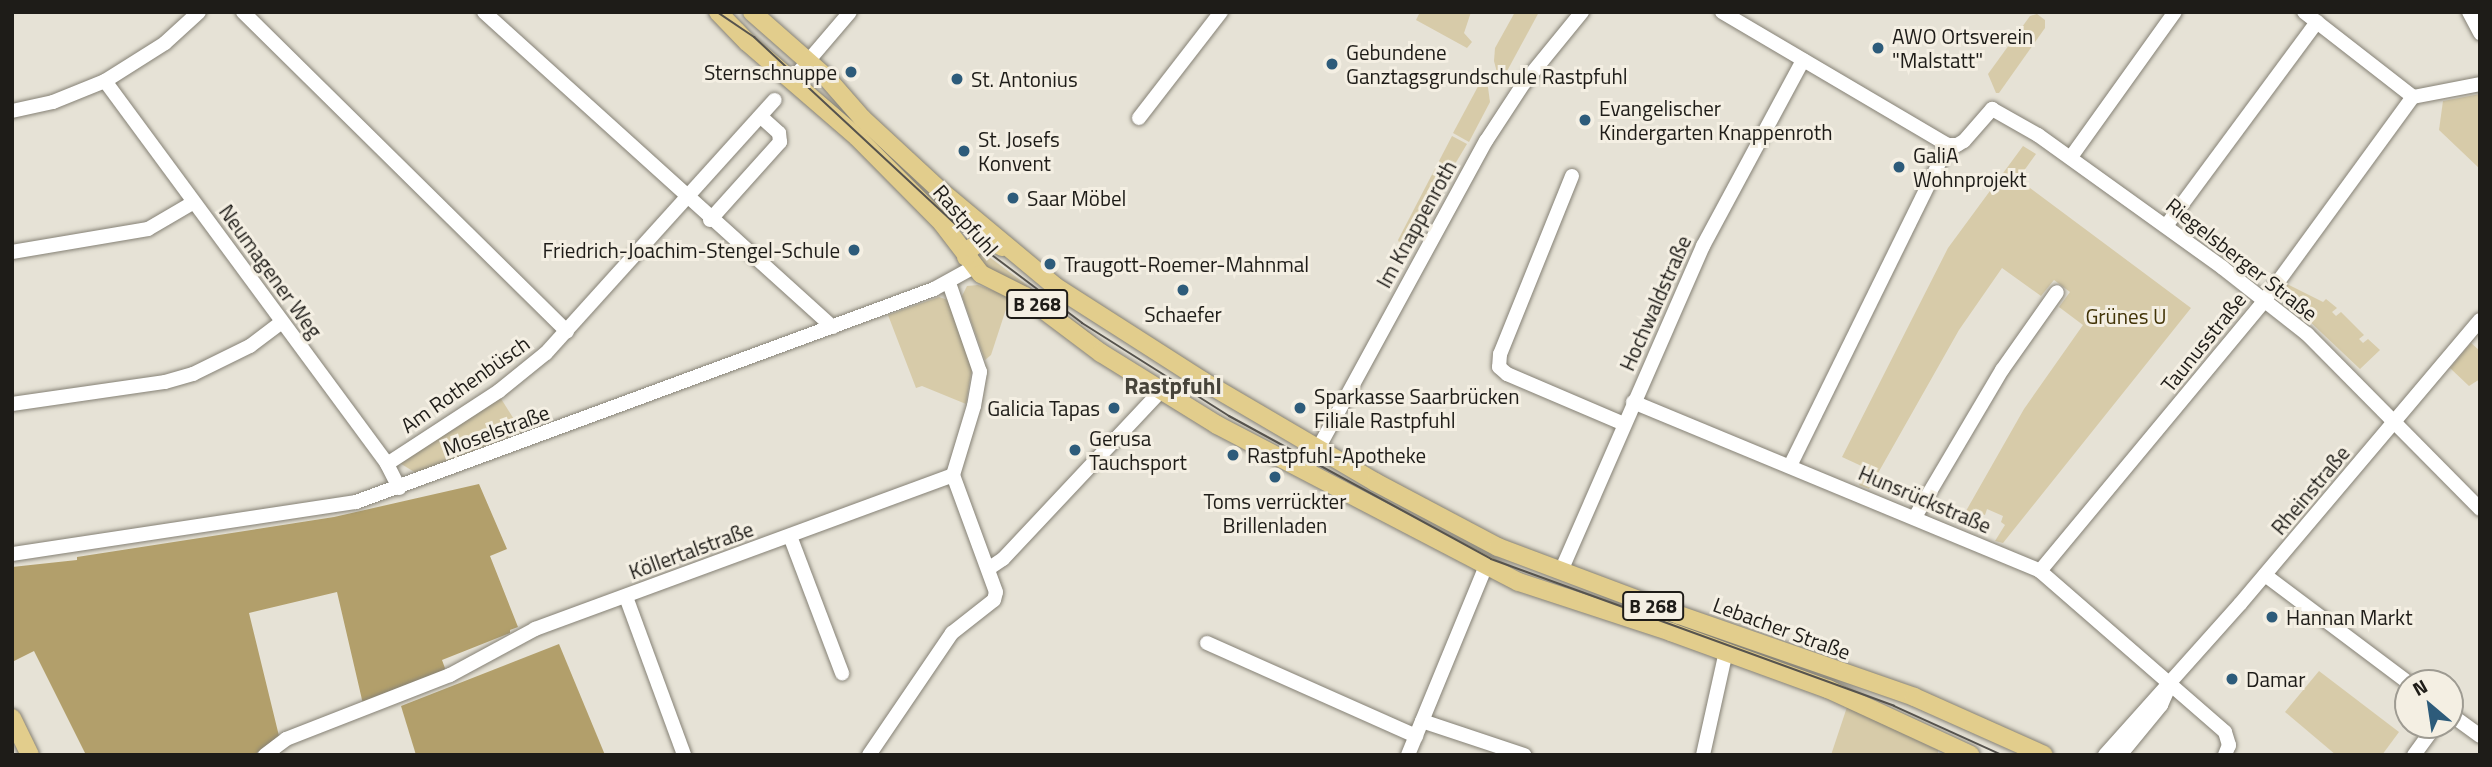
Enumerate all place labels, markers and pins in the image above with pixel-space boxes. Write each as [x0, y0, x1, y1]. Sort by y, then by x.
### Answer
place label: AWO Ortsverein "Malstatt" [1892, 23, 2033, 73]
place label: Gebundene Ganztagsgrundschule Rastpfuhl [1346, 39, 1628, 89]
marker: AWO Ortsverein "Malstatt" [1870, 40, 1886, 56]
marker: Gebundene Ganztagsgrundschule Rastpfuhl [1324, 56, 1340, 72]
place label: Sternschnuppe [704, 59, 837, 85]
marker: Sternschnuppe [843, 64, 859, 80]
place label: St. Antonius [971, 66, 1078, 92]
marker: St. Antonius [949, 71, 965, 87]
place label: Evangelischer Kindergarten Knappenroth [1599, 95, 1833, 145]
marker: Evangelischer Kindergarten Knappenroth [1577, 112, 1593, 128]
place label: St. Josefs Konvent [978, 126, 1060, 176]
place label: GaliA Wohnprojekt [1913, 142, 2027, 192]
marker: St. Josefs Konvent [956, 143, 972, 159]
marker: GaliA Wohnprojekt [1891, 159, 1907, 175]
place label: Saar Möbel [1027, 185, 1126, 211]
marker: Saar Möbel [1005, 190, 1021, 206]
place label: Friedrich-Joachim-Stengel-Schule [542, 237, 840, 263]
marker: Friedrich-Joachim-Stengel-Schule [846, 242, 862, 258]
place label: Traugott-Roemer-Mahnmal [1064, 251, 1309, 277]
marker: Traugott-Roemer-Mahnmal [1042, 256, 1058, 272]
marker: Schaefer [1175, 282, 1191, 298]
place label: Schaefer [1144, 301, 1222, 327]
place label: Sparkasse Saarbrücken Filiale Rastpfuhl [1314, 383, 1519, 433]
place label: Galicia Tapas [987, 395, 1100, 421]
marker: Galicia Tapas [1106, 400, 1122, 416]
marker: Sparkasse Saarbrücken Filiale Rastpfuhl [1292, 400, 1308, 416]
place label: Gerusa Tauchsport [1089, 425, 1187, 475]
marker: Gerusa Tauchsport [1067, 442, 1083, 458]
place label: Rastpfuhl-Apotheke [1247, 442, 1426, 468]
marker: Rastpfuhl-Apotheke [1225, 447, 1241, 463]
marker: Toms verrückter Brillenladen [1267, 469, 1283, 485]
place label: Toms verrückter Brillenladen [1204, 488, 1346, 538]
place label: Hannan Markt [2286, 604, 2413, 630]
marker: Hannan Markt [2264, 609, 2280, 625]
place label: Damar [2246, 666, 2305, 692]
marker: Damar [2224, 671, 2240, 687]

